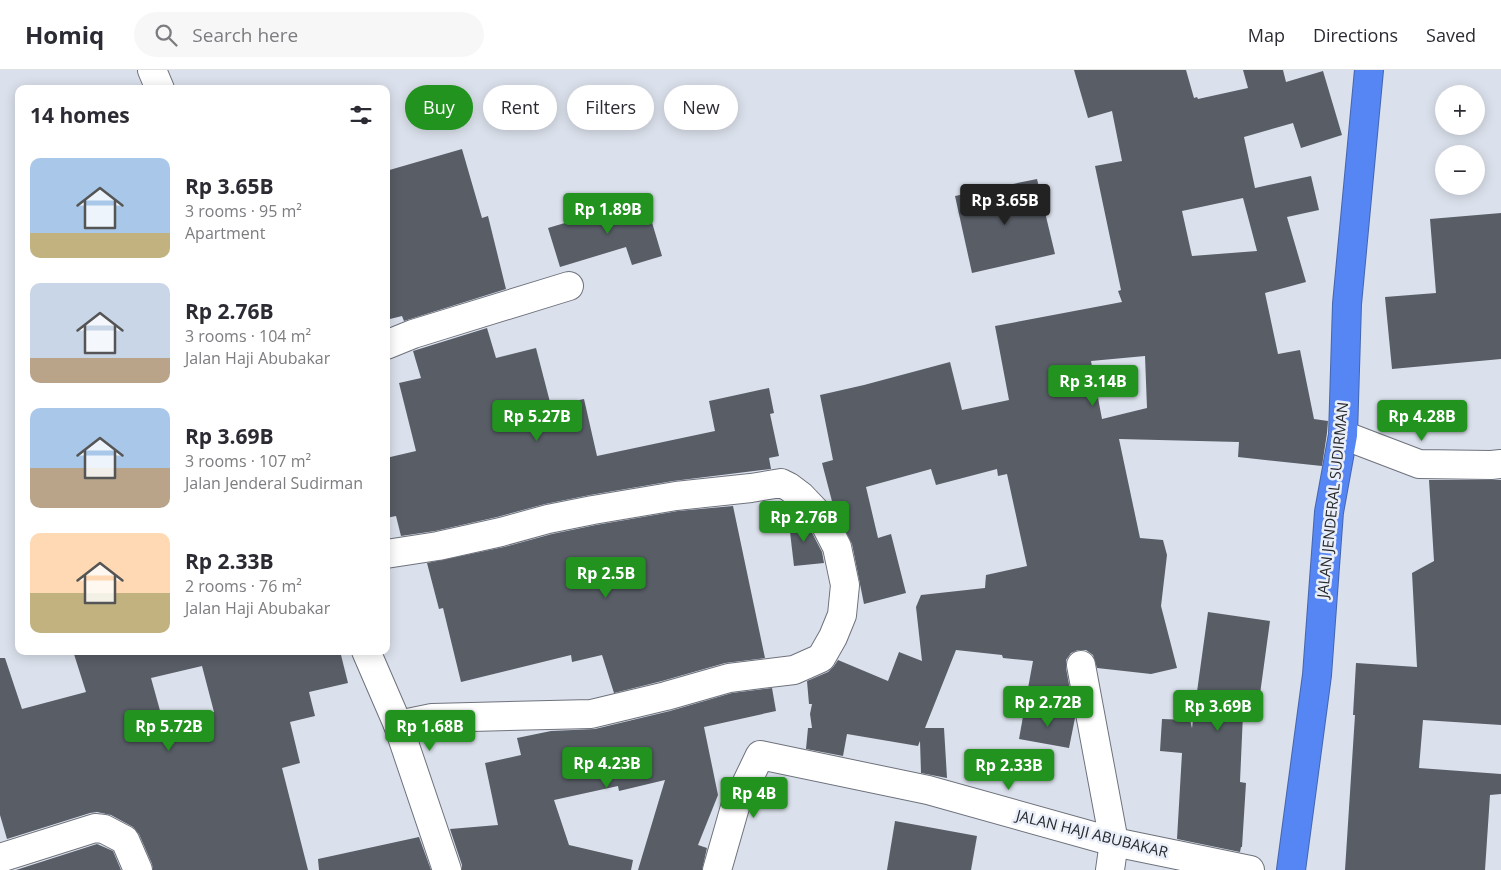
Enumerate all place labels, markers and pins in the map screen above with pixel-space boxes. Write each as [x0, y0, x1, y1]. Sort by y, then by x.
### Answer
pin: Rp 3.65B [953, 184, 1057, 226]
pin: Rp 1.89B [556, 192, 660, 235]
pin: Rp 3.14B [1041, 364, 1145, 407]
pin: Rp 5.27B [485, 400, 589, 442]
pin: Rp 4.28B [1370, 400, 1474, 442]
pin: Rp 2.76B [752, 500, 856, 543]
pin: Rp 2.5B [560, 556, 652, 599]
pin: Rp 2.72B [996, 686, 1100, 728]
pin: Rp 3.69B [1166, 690, 1270, 732]
pin: Rp 5.72B [117, 710, 221, 752]
pin: Rp 1.68B [378, 710, 482, 752]
pin: Rp 4.23B [555, 746, 659, 789]
pin: Rp 2.33B [957, 748, 1061, 791]
pin: Rp 4B [719, 776, 789, 819]

